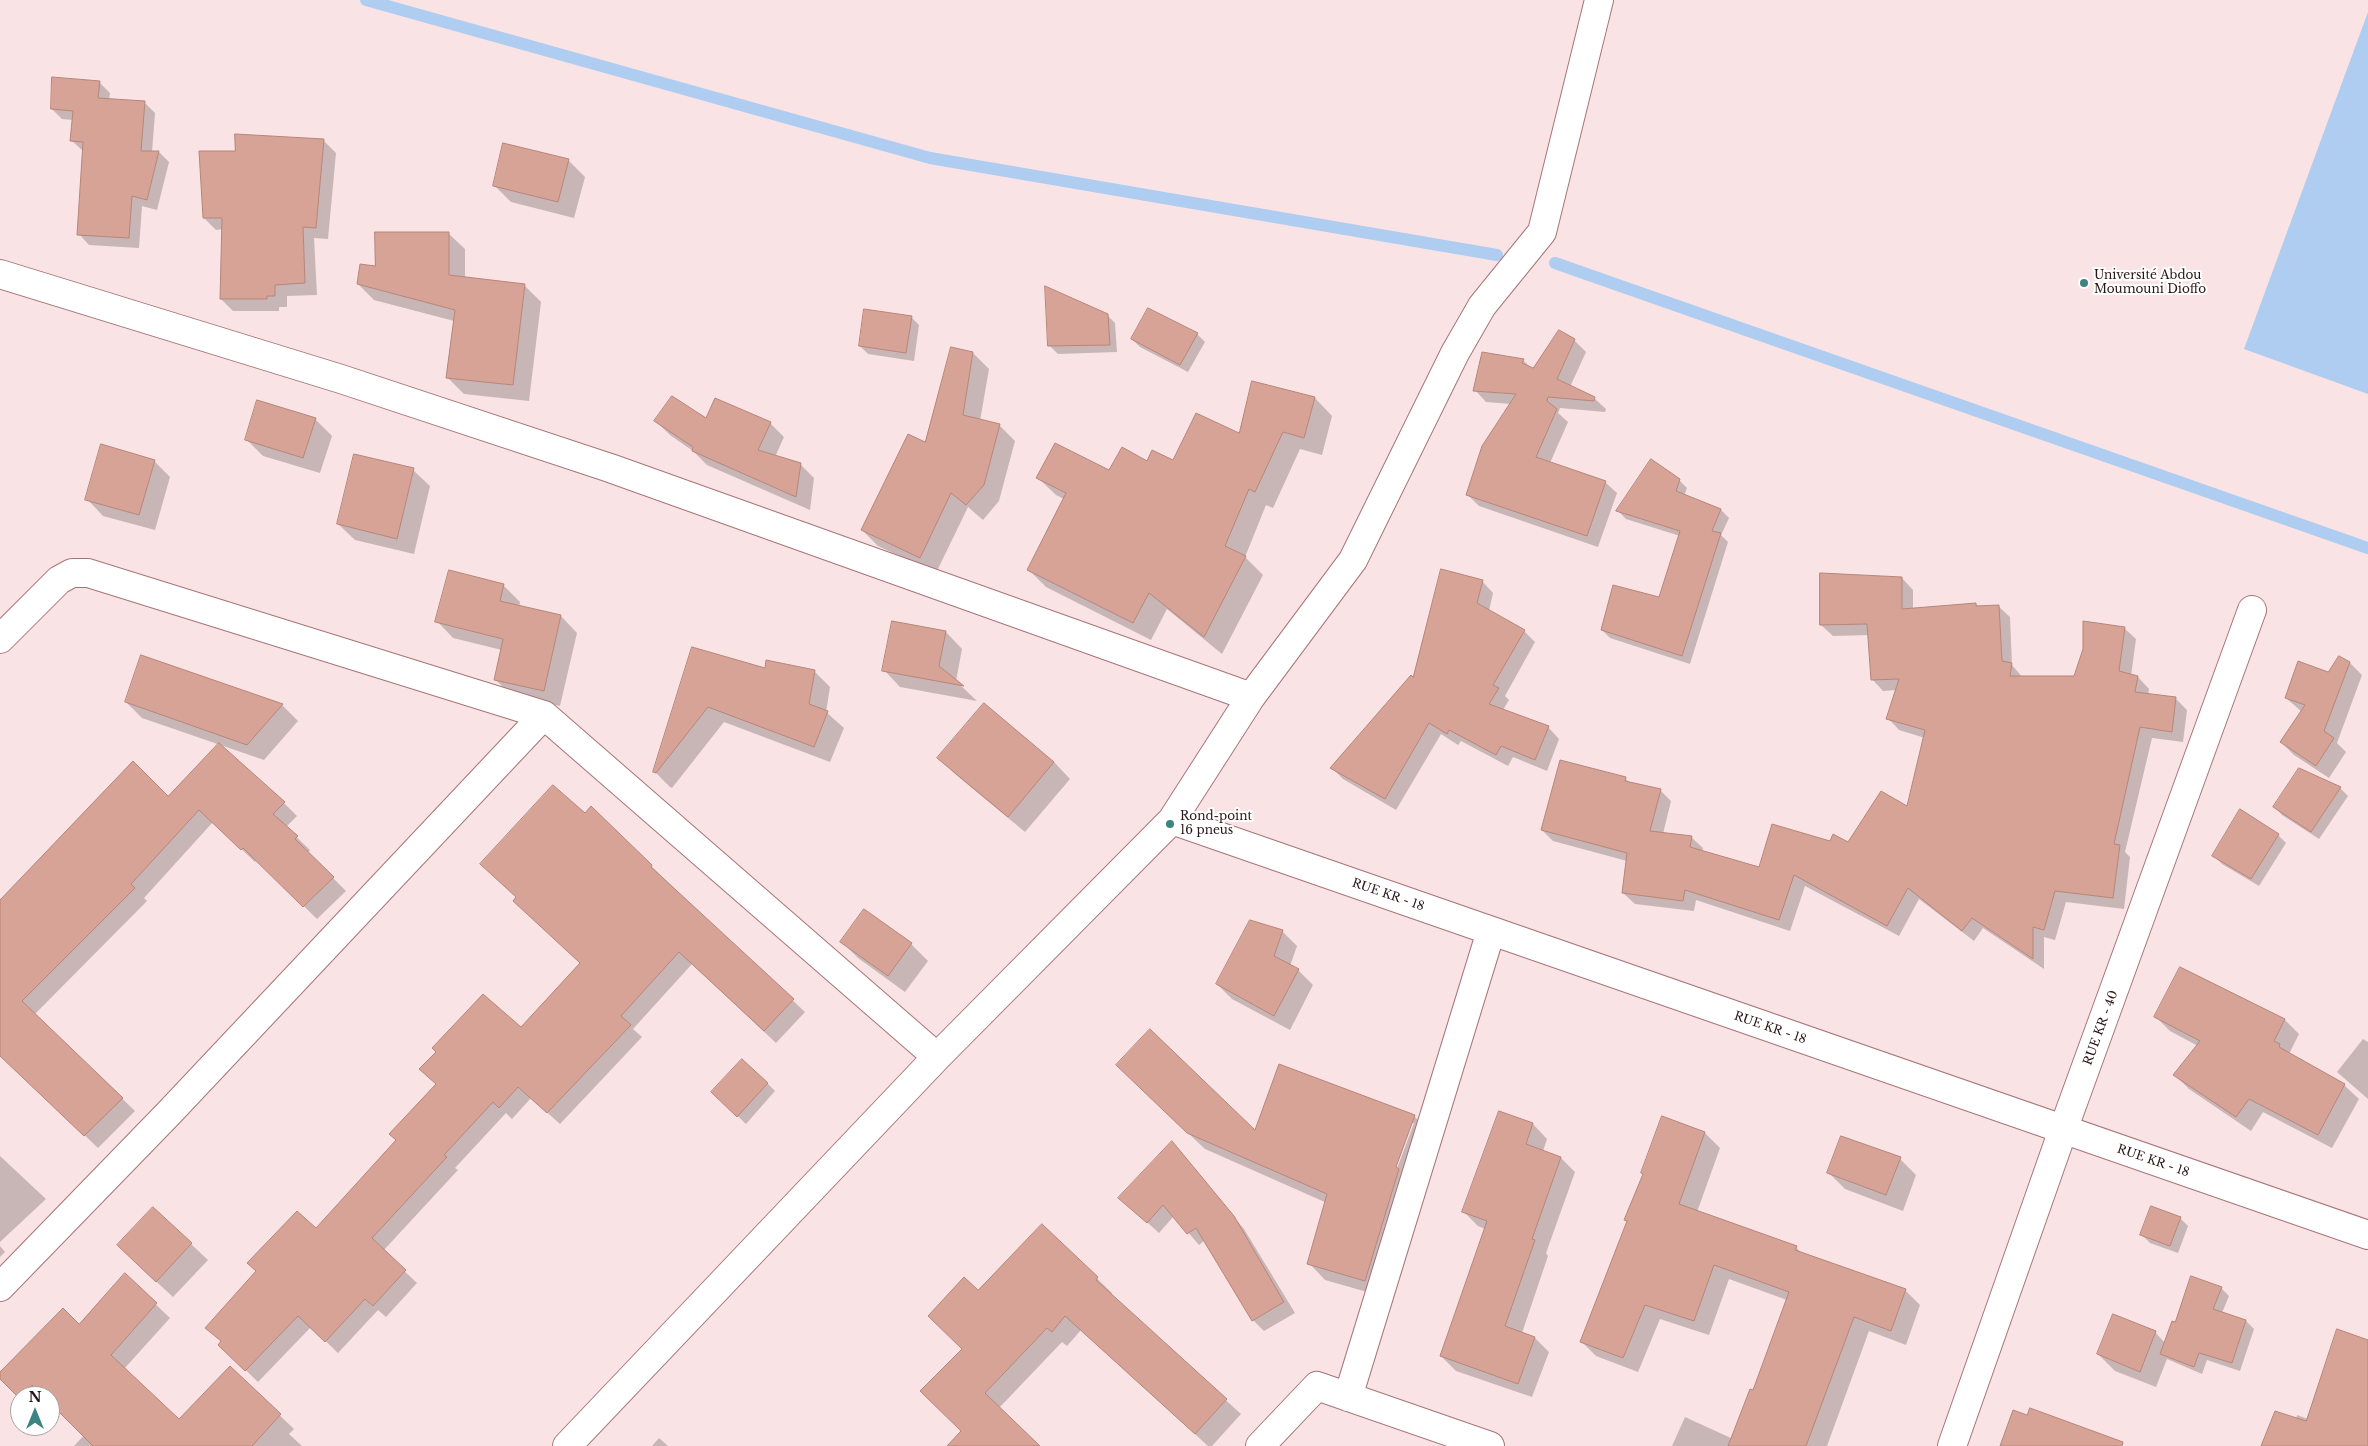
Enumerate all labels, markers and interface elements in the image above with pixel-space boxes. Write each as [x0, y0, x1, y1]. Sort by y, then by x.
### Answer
place label: Université Abdou Moumouni Dioffo [2094, 269, 2206, 297]
marker: Université Abdou Moumouni Dioffo [2078, 277, 2090, 289]
place label: Rond-point 16 pneus [1180, 810, 1252, 838]
marker: Rond-point 16 pneus [1164, 818, 1176, 830]
street label: RUE KR - 18 [1350, 876, 1426, 914]
street label: RUE KR - 40 [2081, 989, 2121, 1067]
street label: RUE KR - 18 [1732, 1009, 1808, 1047]
street label: RUE KR - 18 [2115, 1142, 2191, 1180]
north arrow [10, 1386, 60, 1436]
text: N [28, 1388, 42, 1406]

